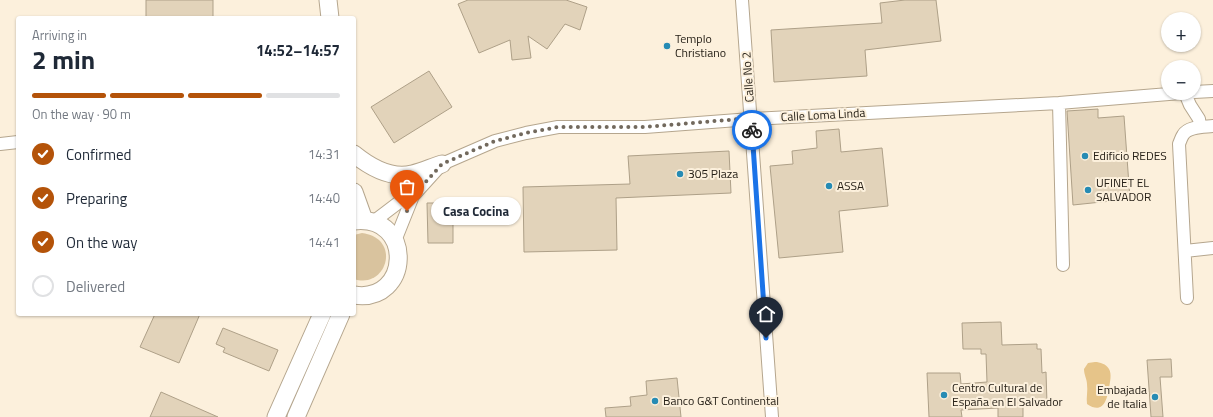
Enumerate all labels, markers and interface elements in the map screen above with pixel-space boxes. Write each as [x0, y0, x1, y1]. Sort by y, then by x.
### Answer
map controls [1161, 12, 1201, 100]
button: + [1161, 12, 1201, 52]
text: Arriving in [32, 25, 87, 45]
place label: Templo Christiano [675, 29, 726, 62]
text: 14:52–14:57 [256, 39, 340, 62]
text: 2 min [32, 40, 95, 79]
marker: Templo Christiano [662, 41, 672, 51]
street label: Calle No 2 [736, 51, 759, 103]
button: − [1161, 60, 1201, 100]
street label: Calle Loma Linda [780, 103, 866, 126]
text: On the way · 90 m [32, 104, 131, 124]
courier [732, 110, 772, 150]
icon: bike [741, 119, 763, 141]
icon: check [32, 143, 54, 165]
text: Confirmed [66, 143, 131, 166]
text: 14:31 [308, 144, 340, 164]
place label: Edificio REDES [1093, 146, 1167, 165]
marker: Edificio REDES [1080, 151, 1090, 161]
place label: 305 Plaza [688, 164, 738, 183]
marker: 305 Plaza [675, 169, 685, 179]
pin [390, 170, 424, 211]
place label: UFINET EL SALVADOR [1096, 173, 1151, 206]
icon: bag [396, 176, 418, 198]
place label: ASSA [837, 176, 864, 195]
marker: ASSA [824, 181, 834, 191]
marker: UFINET EL SALVADOR [1083, 185, 1093, 195]
icon: check [32, 187, 54, 209]
text: Preparing [66, 187, 127, 210]
text: 14:40 [308, 188, 340, 208]
callout: Casa Cocina [431, 197, 521, 225]
text: Casa Cocina [443, 201, 509, 221]
icon: check [32, 231, 54, 253]
text: On the way [66, 231, 138, 254]
text: 14:41 [308, 232, 340, 252]
text: Delivered [66, 275, 125, 298]
pin [749, 297, 783, 338]
icon: home [755, 303, 777, 325]
place label: Centro Cultural de España en El Salvador [952, 378, 1063, 411]
place label: Embajada de Italia [1097, 380, 1147, 413]
marker: Centro Cultural de España en El Salvador [939, 390, 949, 400]
place label: Banco G&T Continental [663, 391, 779, 410]
marker: Embajada de Italia [1150, 392, 1160, 402]
marker: Banco G&T Continental [650, 396, 660, 406]

